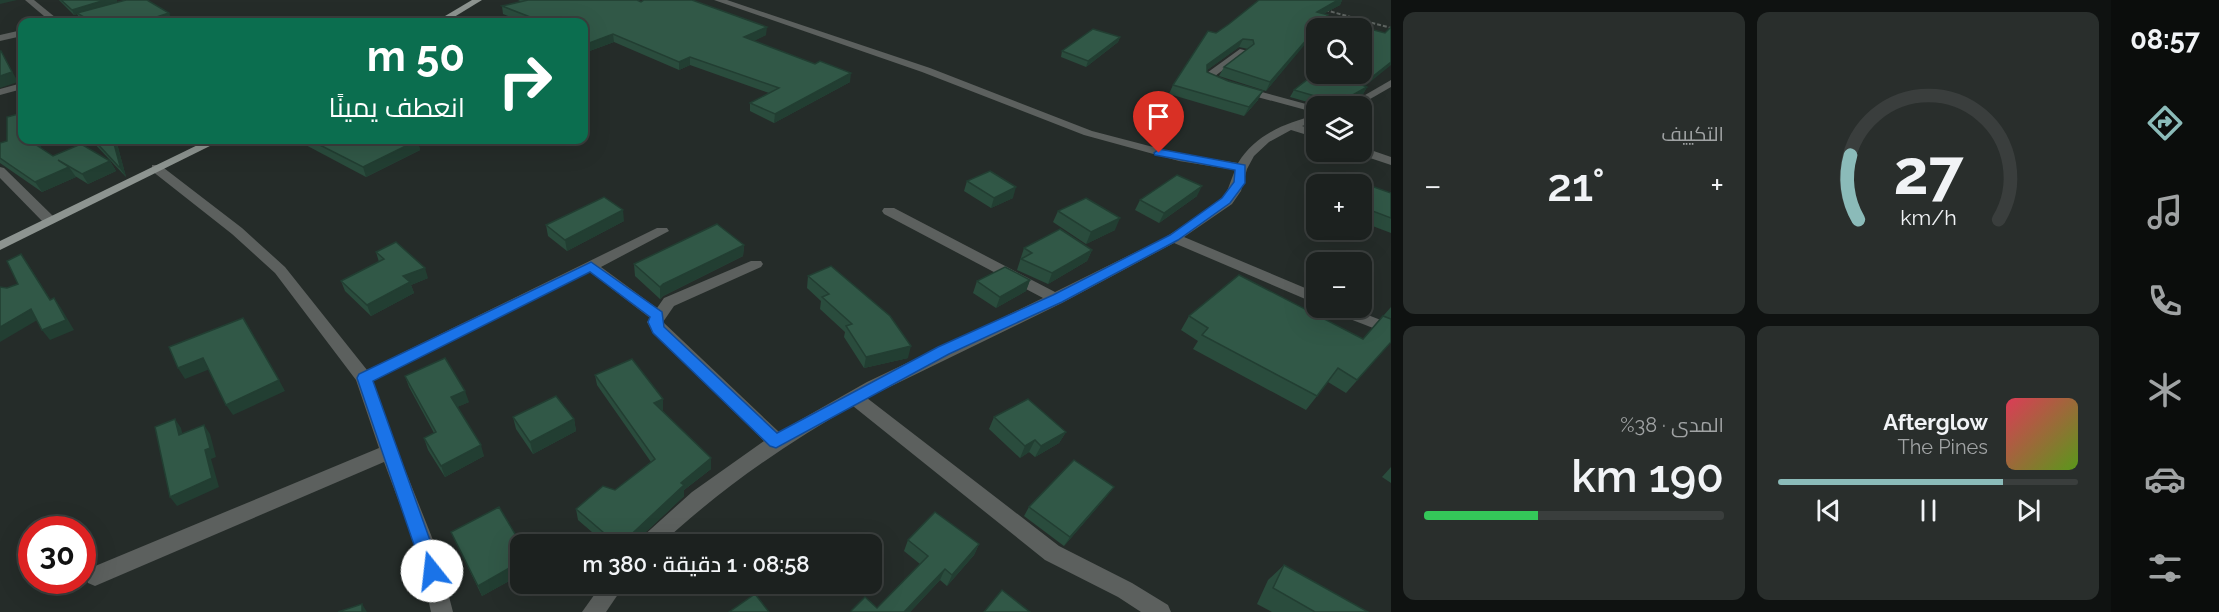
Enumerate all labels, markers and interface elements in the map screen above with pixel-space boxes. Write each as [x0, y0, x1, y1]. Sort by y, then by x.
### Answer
map controls [1306, 18, 1372, 318]
button: search [1306, 18, 1372, 84]
text: 08:57 [2130, 24, 2200, 55]
text: 50 m [367, 32, 465, 81]
icon: right [486, 42, 564, 120]
pin [1133, 91, 1184, 153]
text: انعطف يمينًا [328, 92, 465, 123]
button: layers [1306, 96, 1372, 162]
icon: arrive [1142, 100, 1175, 133]
icon: directions [2144, 102, 2186, 144]
text: التكييف [1661, 122, 1724, 146]
text: 27 [1893, 135, 1964, 209]
text: 21° [1547, 159, 1605, 212]
text: − [1424, 166, 1442, 205]
text: + [1710, 166, 1724, 205]
button: + [1306, 174, 1372, 240]
icon: music [2144, 191, 2186, 233]
text: km/h [1900, 205, 1956, 230]
button: − [1306, 252, 1372, 318]
icon: phone [2144, 280, 2186, 322]
icon: climate [2144, 369, 2186, 411]
text: Afterglow [1883, 409, 1988, 435]
text: المدى · 38% [1620, 413, 1724, 437]
text: The Pines [1897, 435, 1988, 459]
text: 190 km [1571, 450, 1724, 503]
icon: car [2144, 458, 2186, 500]
icon: previous [1812, 494, 1845, 527]
icon: pause [1912, 494, 1945, 527]
icon: next [2012, 494, 2045, 527]
speed limit sign: 30 [18, 516, 96, 594]
position arrow [400, 539, 464, 603]
icon: filters [2144, 547, 2186, 589]
text: 08:58 · 1 دقيقة · 380 m [582, 551, 810, 577]

